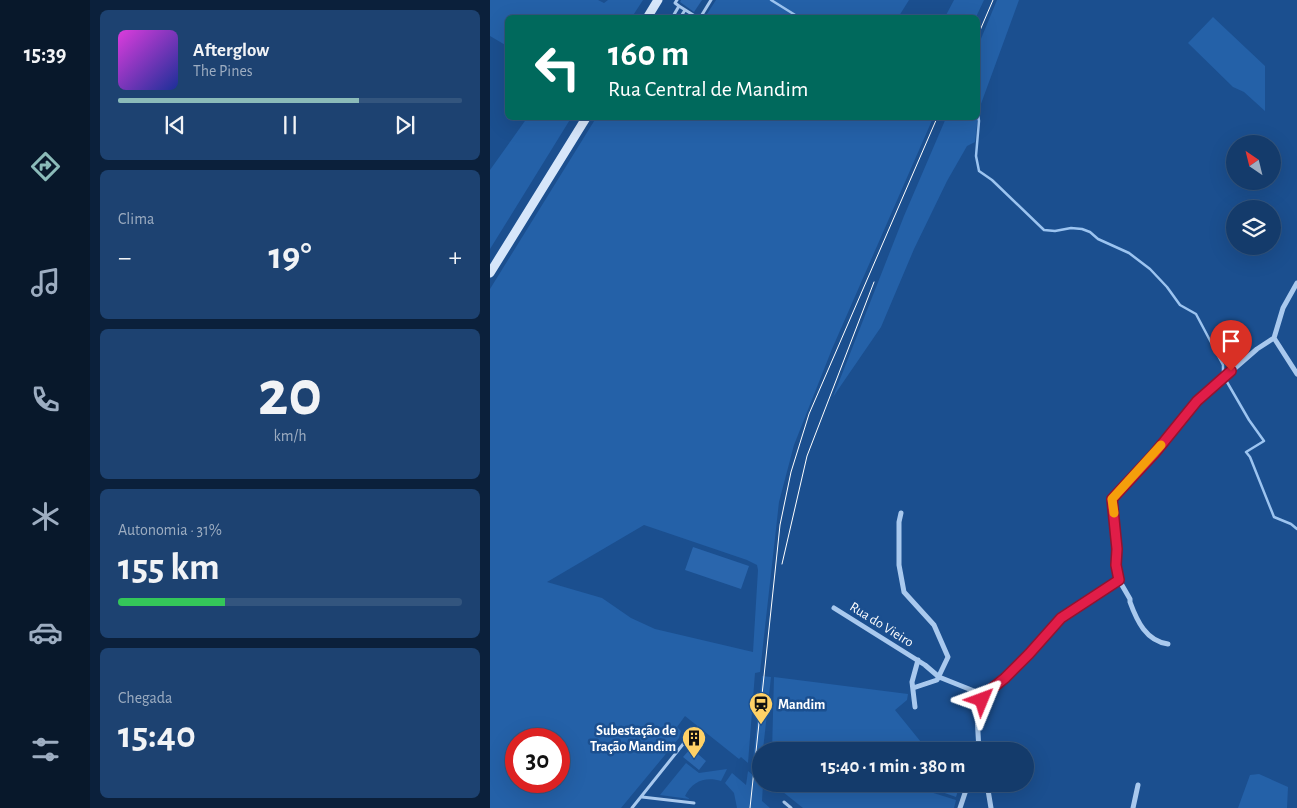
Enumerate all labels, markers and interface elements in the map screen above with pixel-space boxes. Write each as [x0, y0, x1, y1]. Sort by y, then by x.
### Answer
icon: left [525, 35, 590, 100]
text: 160 m [608, 37, 689, 72]
text: Afterglow [193, 41, 269, 60]
text: 15:39 [24, 43, 66, 65]
text: The Pines [193, 63, 253, 79]
text: Rua Central de Mandim [608, 78, 808, 100]
icon: previous [161, 111, 189, 139]
icon: pause [276, 111, 304, 139]
icon: next [391, 111, 419, 139]
north arrow [1226, 135, 1281, 190]
map controls [1226, 135, 1281, 255]
icon: directions [28, 149, 63, 184]
button: layers [1226, 200, 1281, 255]
text: Clima [118, 211, 154, 227]
text: 19° [268, 238, 312, 276]
text: − [118, 244, 131, 272]
text: + [449, 244, 462, 272]
icon: music [28, 265, 63, 300]
pin [1210, 320, 1252, 371]
icon: arrive [1217, 327, 1245, 355]
text: 20 [258, 362, 322, 427]
icon: phone [28, 382, 63, 417]
text: km/h [273, 428, 307, 444]
icon: climate [28, 499, 63, 534]
text: Autonomia · 31% [118, 522, 222, 538]
text: 155 km [118, 549, 220, 587]
street label: Rua do Vieiro [847, 600, 916, 650]
icon: car [28, 615, 63, 650]
position arrow [955, 673, 1007, 725]
text: Chegada [118, 690, 173, 706]
station icon: Mandim [748, 691, 774, 725]
place label: Mandim [778, 698, 825, 712]
text: 15:40 [118, 717, 196, 755]
place label: Subestação de Tração Mandim [590, 724, 676, 754]
building icon: Subestação de Tração Mandim [681, 725, 707, 759]
speed limit sign: 30 [505, 728, 570, 793]
icon: filters [28, 732, 63, 767]
text: 15:40 · 1 min · 380 m [821, 757, 965, 776]

